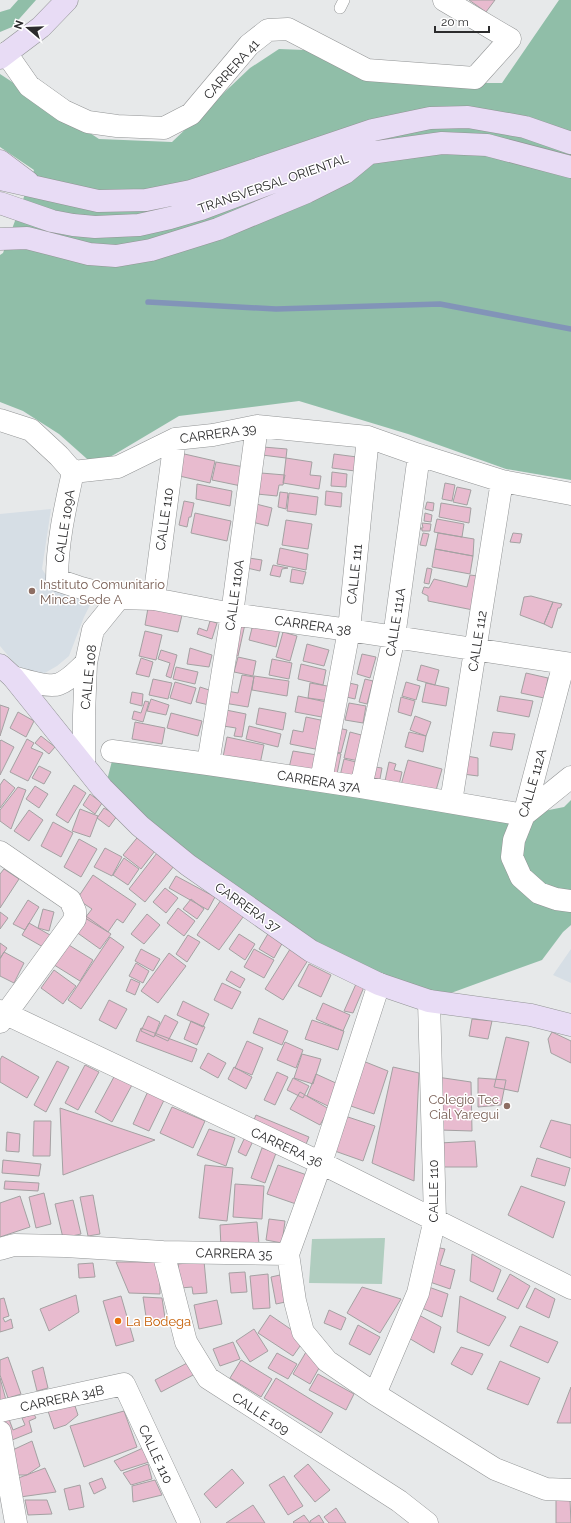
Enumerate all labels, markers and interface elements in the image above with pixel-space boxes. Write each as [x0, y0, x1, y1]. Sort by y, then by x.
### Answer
north arrow [8, 8, 48, 48]
scale bar [435, 8, 489, 34]
text: 20 m [441, 15, 469, 29]
text: N [12, 19, 27, 31]
street label: CARRERA 41 [201, 36, 262, 102]
street label: TRANSVERSAL ORIENTAL [196, 151, 351, 216]
street label: CARRERA 39 [179, 421, 258, 446]
street label: CALLE 110 [153, 487, 176, 551]
street label: CALLE 109A [51, 488, 78, 564]
street label: CALLE 111 [344, 543, 365, 605]
street label: CALLE 110A [222, 558, 247, 632]
place label: Instituto Comunitario Minca Sede A [40, 577, 165, 607]
marker: Instituto Comunitario Minca Sede A [27, 586, 37, 596]
street label: CALLE 111A [383, 586, 408, 658]
street label: CALLE 112 [465, 609, 490, 673]
street label: CARRERA 38 [274, 613, 353, 638]
street label: CALLE 108 [78, 644, 99, 710]
street label: CALLE 112A [516, 747, 549, 819]
street label: CARRERA 37A [276, 767, 362, 796]
street label: CARRERA 37 [212, 879, 283, 936]
place label: Colegio Tec Cial Yaregui [428, 1092, 499, 1122]
marker: Colegio Tec Cial Yaregui [502, 1101, 512, 1111]
street label: CARRERA 36 [249, 1124, 325, 1171]
street label: CALLE 110 [426, 1159, 441, 1223]
street label: CARRERA 35 [196, 1245, 272, 1262]
place label: La Bodega [126, 1314, 191, 1329]
marker: La Bodega [113, 1316, 123, 1326]
street label: CARRERA 34B [19, 1382, 106, 1415]
street label: CALLE 109 [229, 1389, 292, 1438]
street label: CALLE 110 [135, 1422, 176, 1486]

